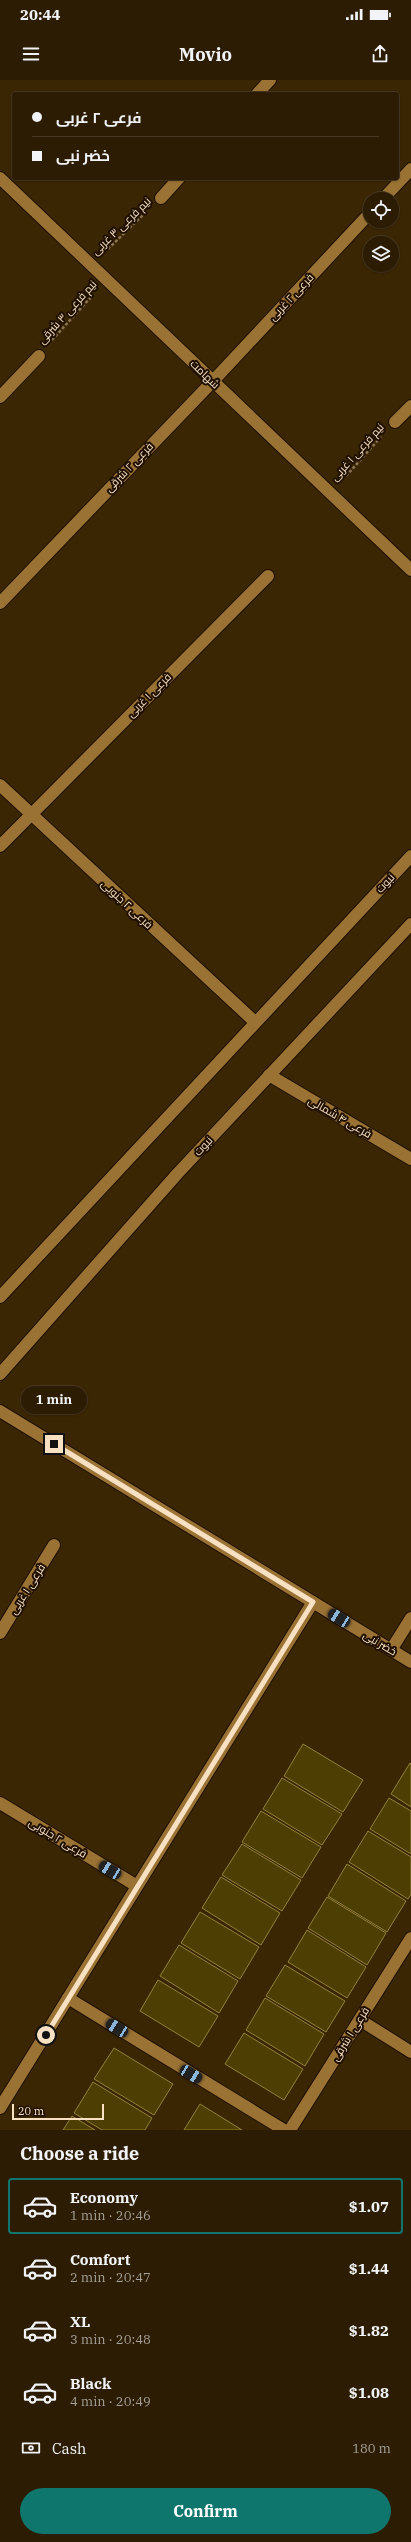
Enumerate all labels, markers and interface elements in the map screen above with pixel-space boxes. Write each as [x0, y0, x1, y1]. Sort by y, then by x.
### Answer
text: 20:44 [20, 5, 61, 24]
icon: menu [20, 43, 42, 65]
text: Movio [179, 43, 232, 66]
icon: share [369, 43, 391, 65]
text: فرعی ۲ غربی [56, 108, 142, 127]
text: خضر نبی [56, 146, 110, 165]
map controls [363, 192, 399, 272]
button: locate [363, 192, 399, 228]
street label: نیم فرعی ۳ غربی [88, 194, 154, 259]
button: layers [363, 236, 399, 272]
street label: فرعی ۲ غربی [266, 270, 316, 324]
street label: نیم فرعی ۳ شرقی [35, 277, 100, 348]
street label: شهامت [187, 357, 223, 391]
street label: نیم فرعی ۱ غربی [327, 420, 387, 485]
street label: فرعی ۲ شرقی [102, 439, 156, 495]
street label: فرعی ۱ غربی [124, 670, 174, 720]
street label: نبوت [373, 870, 397, 896]
street label: فرعی ۲ جنوبی [98, 877, 156, 931]
street label: فرعی ۴ شمالی [306, 1093, 374, 1141]
street label: نبوت [191, 1133, 215, 1159]
callout: 1 min [21, 1386, 87, 1414]
text: 1 min [36, 1391, 72, 1408]
route end [45, 1435, 63, 1453]
street label: فرعی ۱ غربی [6, 1561, 48, 1617]
car [326, 1607, 352, 1629]
street label: خضر نبی [361, 1628, 399, 1658]
street label: فرعی ۲ جنوبی [26, 1815, 90, 1861]
car [97, 1859, 123, 1881]
street label: فرعی ۱ شرقی [328, 2004, 372, 2064]
car [104, 2017, 130, 2039]
route start [37, 2026, 55, 2044]
car [178, 2063, 204, 2085]
scale bar [12, 2102, 104, 2121]
text: 20 m [18, 2104, 44, 2118]
text: Choose a ride [20, 2142, 139, 2165]
icon: car [22, 2188, 58, 2224]
text: Economy [70, 2188, 138, 2207]
text: $1.07 [349, 2197, 389, 2216]
text: 1 min · 20:46 [70, 2207, 151, 2224]
icon: car [22, 2250, 58, 2286]
text: Comfort [70, 2250, 130, 2269]
text: $1.44 [349, 2259, 389, 2278]
text: 2 min · 20:47 [70, 2269, 151, 2286]
icon: car [22, 2312, 58, 2348]
text: XL [70, 2312, 90, 2331]
text: $1.82 [349, 2321, 389, 2340]
text: 3 min · 20:48 [70, 2331, 151, 2348]
icon: car [22, 2374, 58, 2410]
text: Black [70, 2374, 111, 2393]
text: $1.08 [349, 2383, 389, 2402]
text: 4 min · 20:49 [70, 2393, 151, 2410]
icon: cash [20, 2437, 42, 2459]
text: Cash [52, 2439, 86, 2458]
text: 180 m [352, 2440, 391, 2457]
button: Confirm [20, 2488, 391, 2534]

